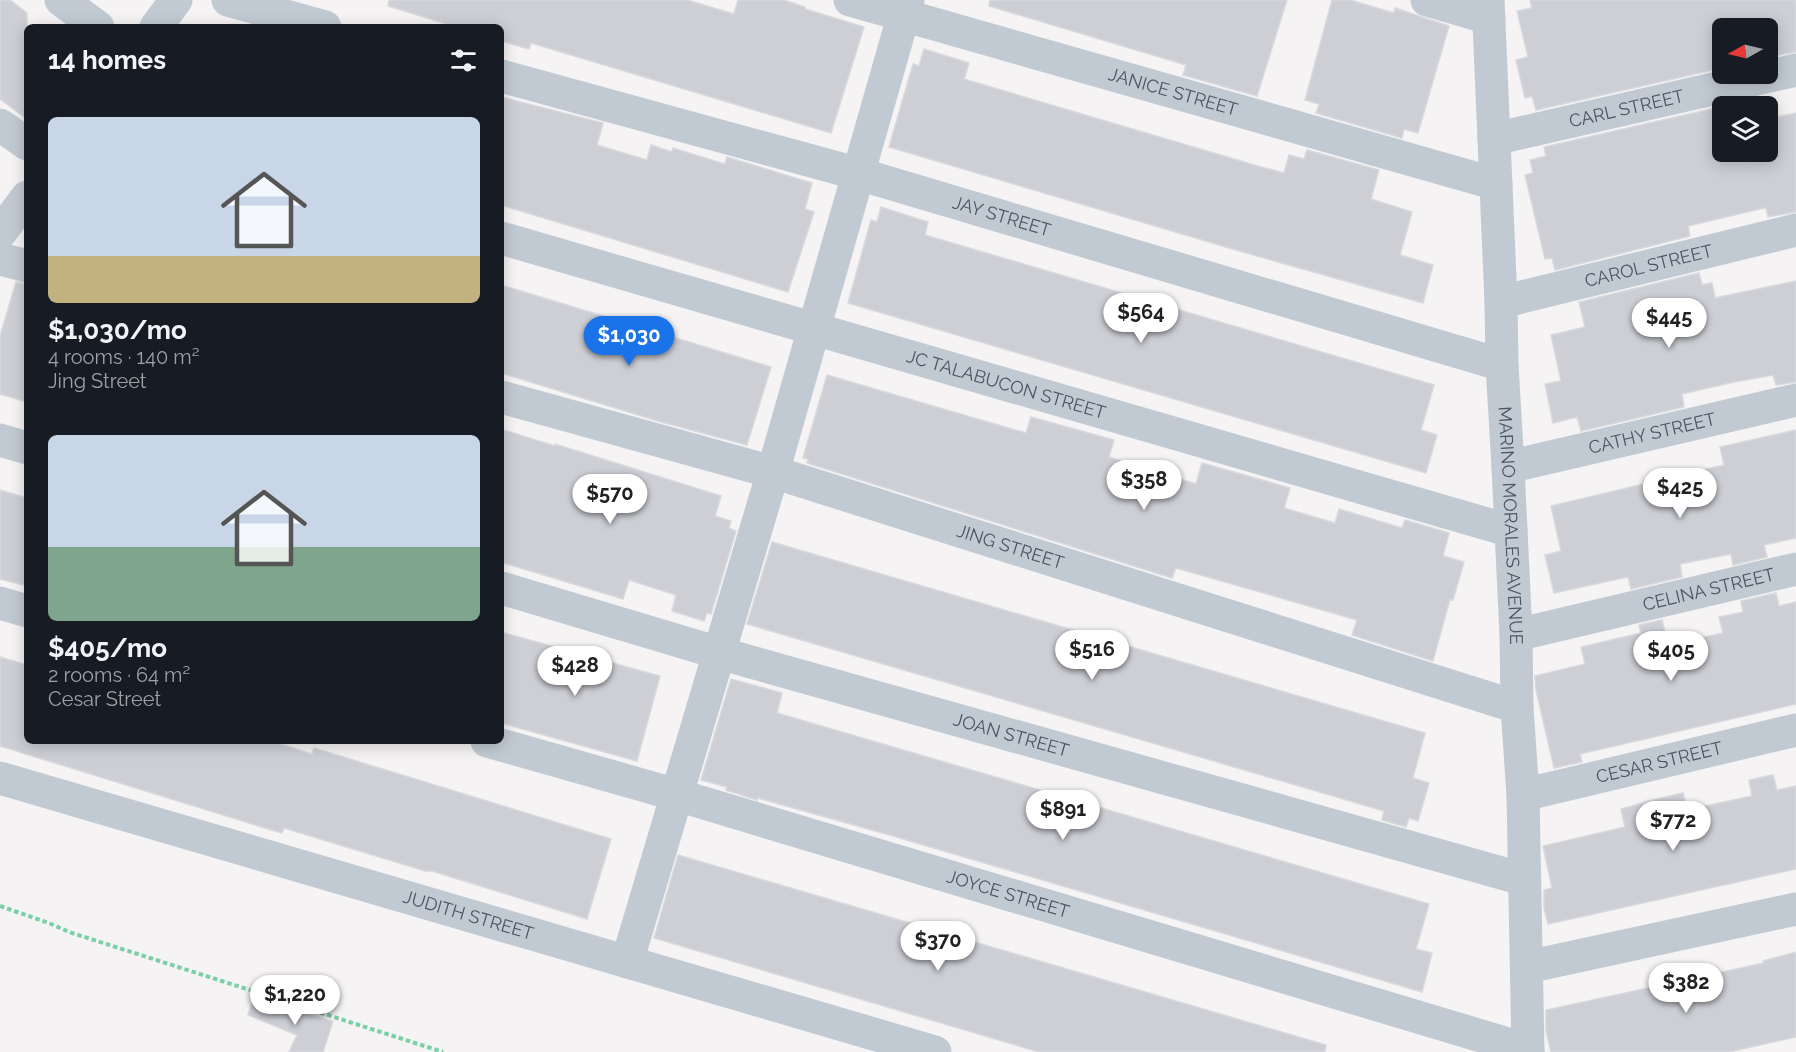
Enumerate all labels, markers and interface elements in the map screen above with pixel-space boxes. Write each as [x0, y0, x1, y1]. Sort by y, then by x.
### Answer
north arrow [1712, 18, 1778, 84]
map controls [1712, 18, 1778, 162]
icon: filters [447, 44, 480, 77]
text: 14 homes [48, 45, 166, 75]
street label: JANICE STREET [1106, 63, 1240, 120]
street label: CARL STREET [1567, 85, 1686, 132]
button: layers [1712, 96, 1778, 162]
icon: home [210, 156, 318, 264]
street label: JAY STREET [950, 191, 1053, 240]
street label: CAROL STREET [1583, 240, 1715, 291]
pin: $564 [1105, 293, 1177, 344]
pin: $445 [1633, 298, 1705, 349]
text: $564 [1117, 300, 1165, 324]
text: $445 [1646, 305, 1692, 329]
text: $1,030/mo [48, 315, 187, 345]
pin: $1,030 [580, 316, 678, 367]
text: $1,030 [598, 323, 660, 347]
text: 4 rooms · 140 m² [48, 345, 200, 369]
street label: JC TALABUCON STREET [904, 345, 1108, 423]
text: Jing Street [48, 369, 147, 393]
street label: MARINO MORALES AVENUE [1494, 406, 1527, 645]
street label: CATHY STREET [1587, 408, 1718, 458]
pin: $358 [1108, 460, 1180, 511]
text: $358 [1121, 467, 1167, 491]
pin: $425 [1644, 468, 1716, 519]
icon: home [210, 474, 318, 582]
pin: $570 [574, 474, 646, 525]
text: $425 [1657, 475, 1703, 499]
text: $570 [586, 481, 634, 505]
street label: JING STREET [954, 520, 1067, 573]
street label: CELINA STREET [1640, 563, 1777, 615]
pin: $516 [1056, 630, 1128, 681]
pin: $405 [1635, 631, 1707, 682]
text: $405/mo [48, 633, 167, 663]
text: $516 [1069, 637, 1115, 661]
text: $405 [1647, 638, 1695, 662]
pin: $428 [539, 646, 611, 697]
text: $428 [551, 653, 599, 677]
text: 2 rooms · 64 m² [48, 663, 190, 687]
text: Cesar Street [48, 687, 161, 711]
street label: JOAN STREET [951, 708, 1071, 761]
street label: CESAR STREET [1594, 737, 1724, 787]
pin: $891 [1027, 790, 1099, 841]
text: $891 [1040, 797, 1086, 821]
pin: $772 [1637, 801, 1709, 852]
text: $772 [1650, 808, 1696, 832]
street label: JOYCE STREET [944, 865, 1072, 922]
street label: JUDITH STREET [401, 886, 536, 944]
pin: $370 [902, 921, 974, 972]
text: $370 [914, 928, 962, 952]
pin: $382 [1650, 963, 1722, 1014]
text: $382 [1662, 970, 1710, 994]
pin: $1,220 [246, 975, 344, 1026]
text: $1,220 [264, 982, 326, 1006]

